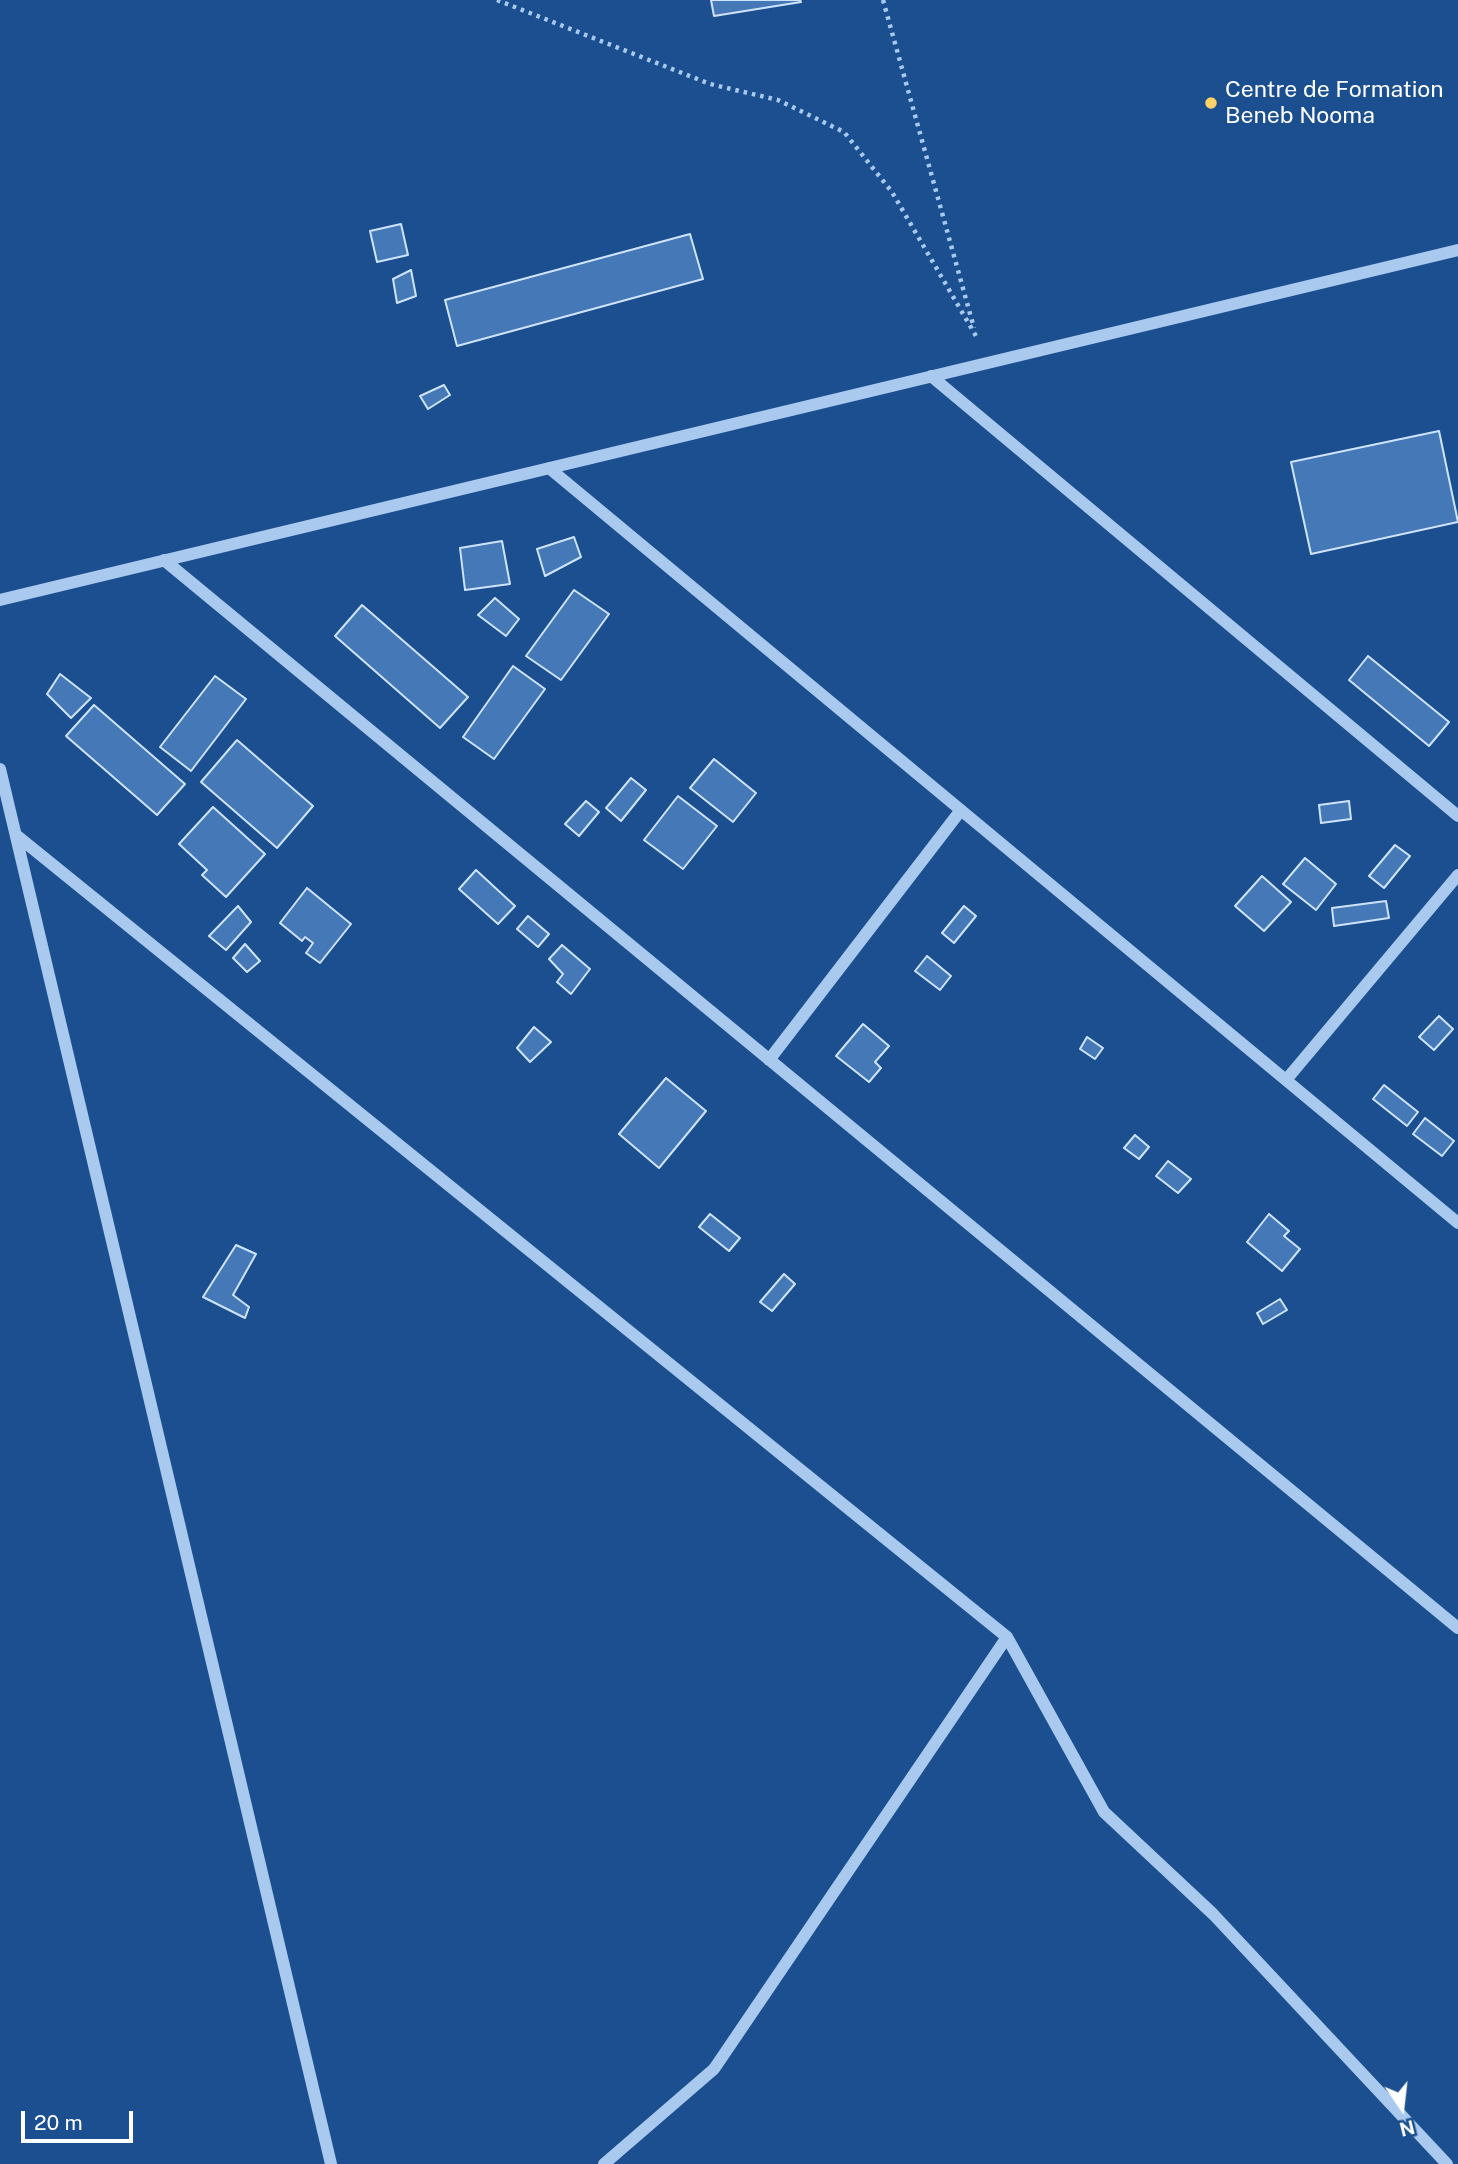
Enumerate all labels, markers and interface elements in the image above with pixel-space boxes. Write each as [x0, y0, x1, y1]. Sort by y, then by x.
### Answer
place label: Centre de Formation Beneb Nooma [1225, 76, 1444, 130]
marker: Centre de Formation Beneb Nooma [1203, 95, 1219, 111]
north arrow [1367, 2073, 1437, 2143]
scale bar [24, 2098, 136, 2142]
text: 20 m [34, 2110, 83, 2135]
text: N [1397, 2116, 1417, 2141]

